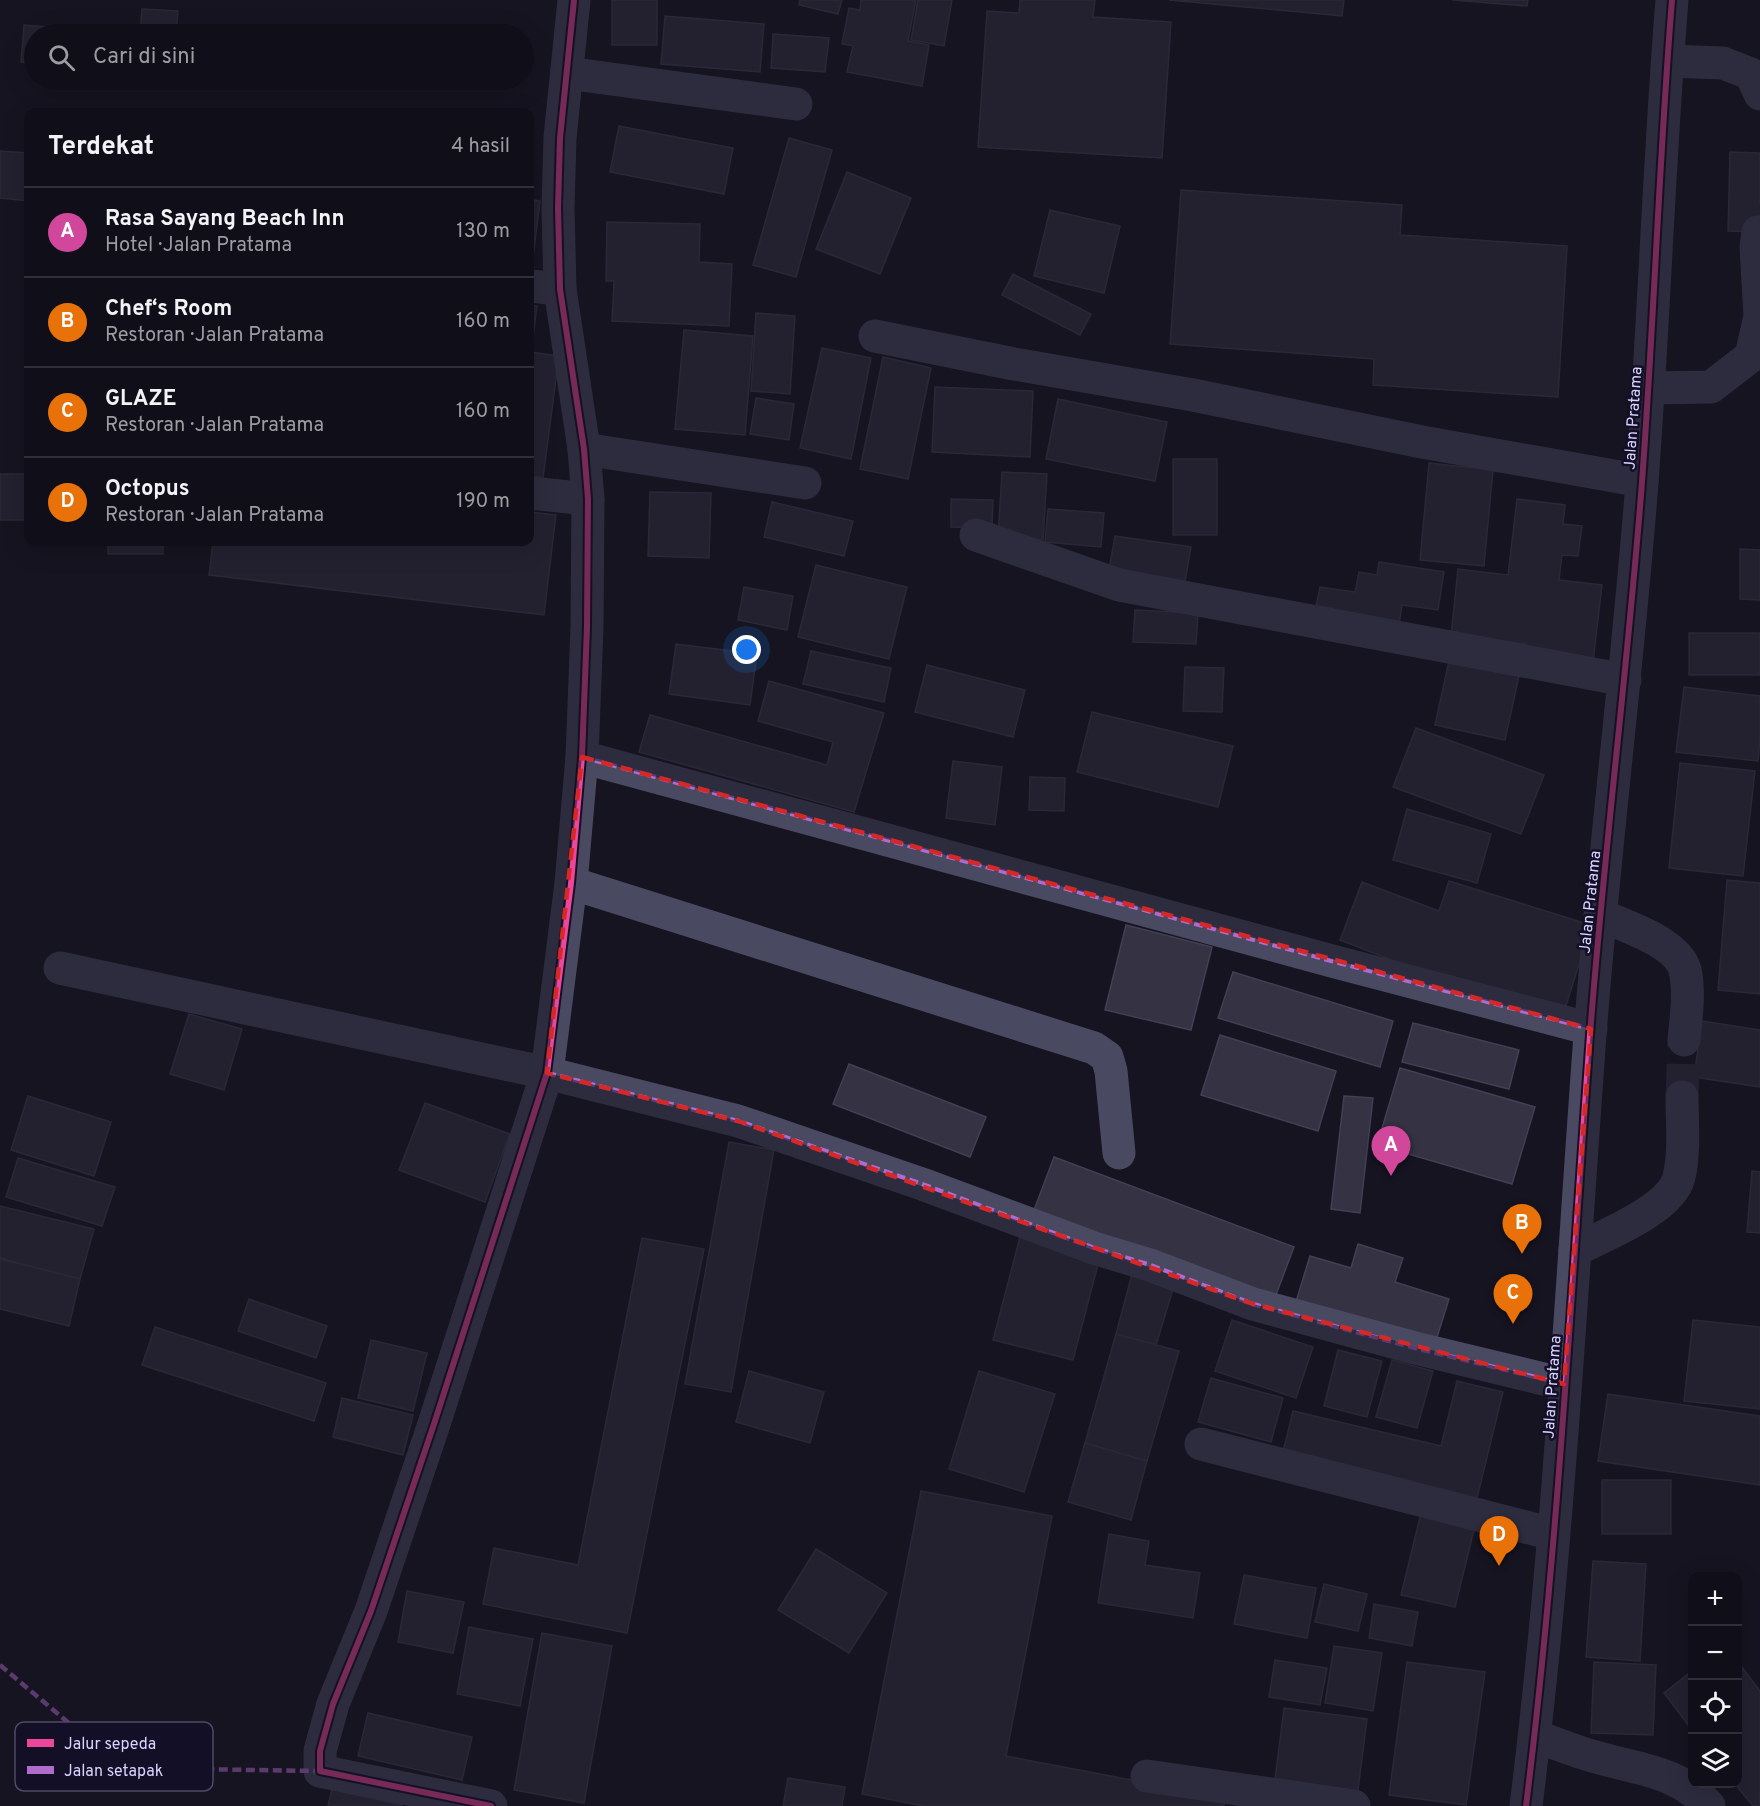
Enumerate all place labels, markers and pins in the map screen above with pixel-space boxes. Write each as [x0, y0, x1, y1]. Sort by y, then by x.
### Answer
pin: A [1372, 1126, 1410, 1176]
pin: B [1502, 1204, 1541, 1254]
pin: C [1494, 1274, 1532, 1324]
pin: D [1480, 1516, 1518, 1566]

